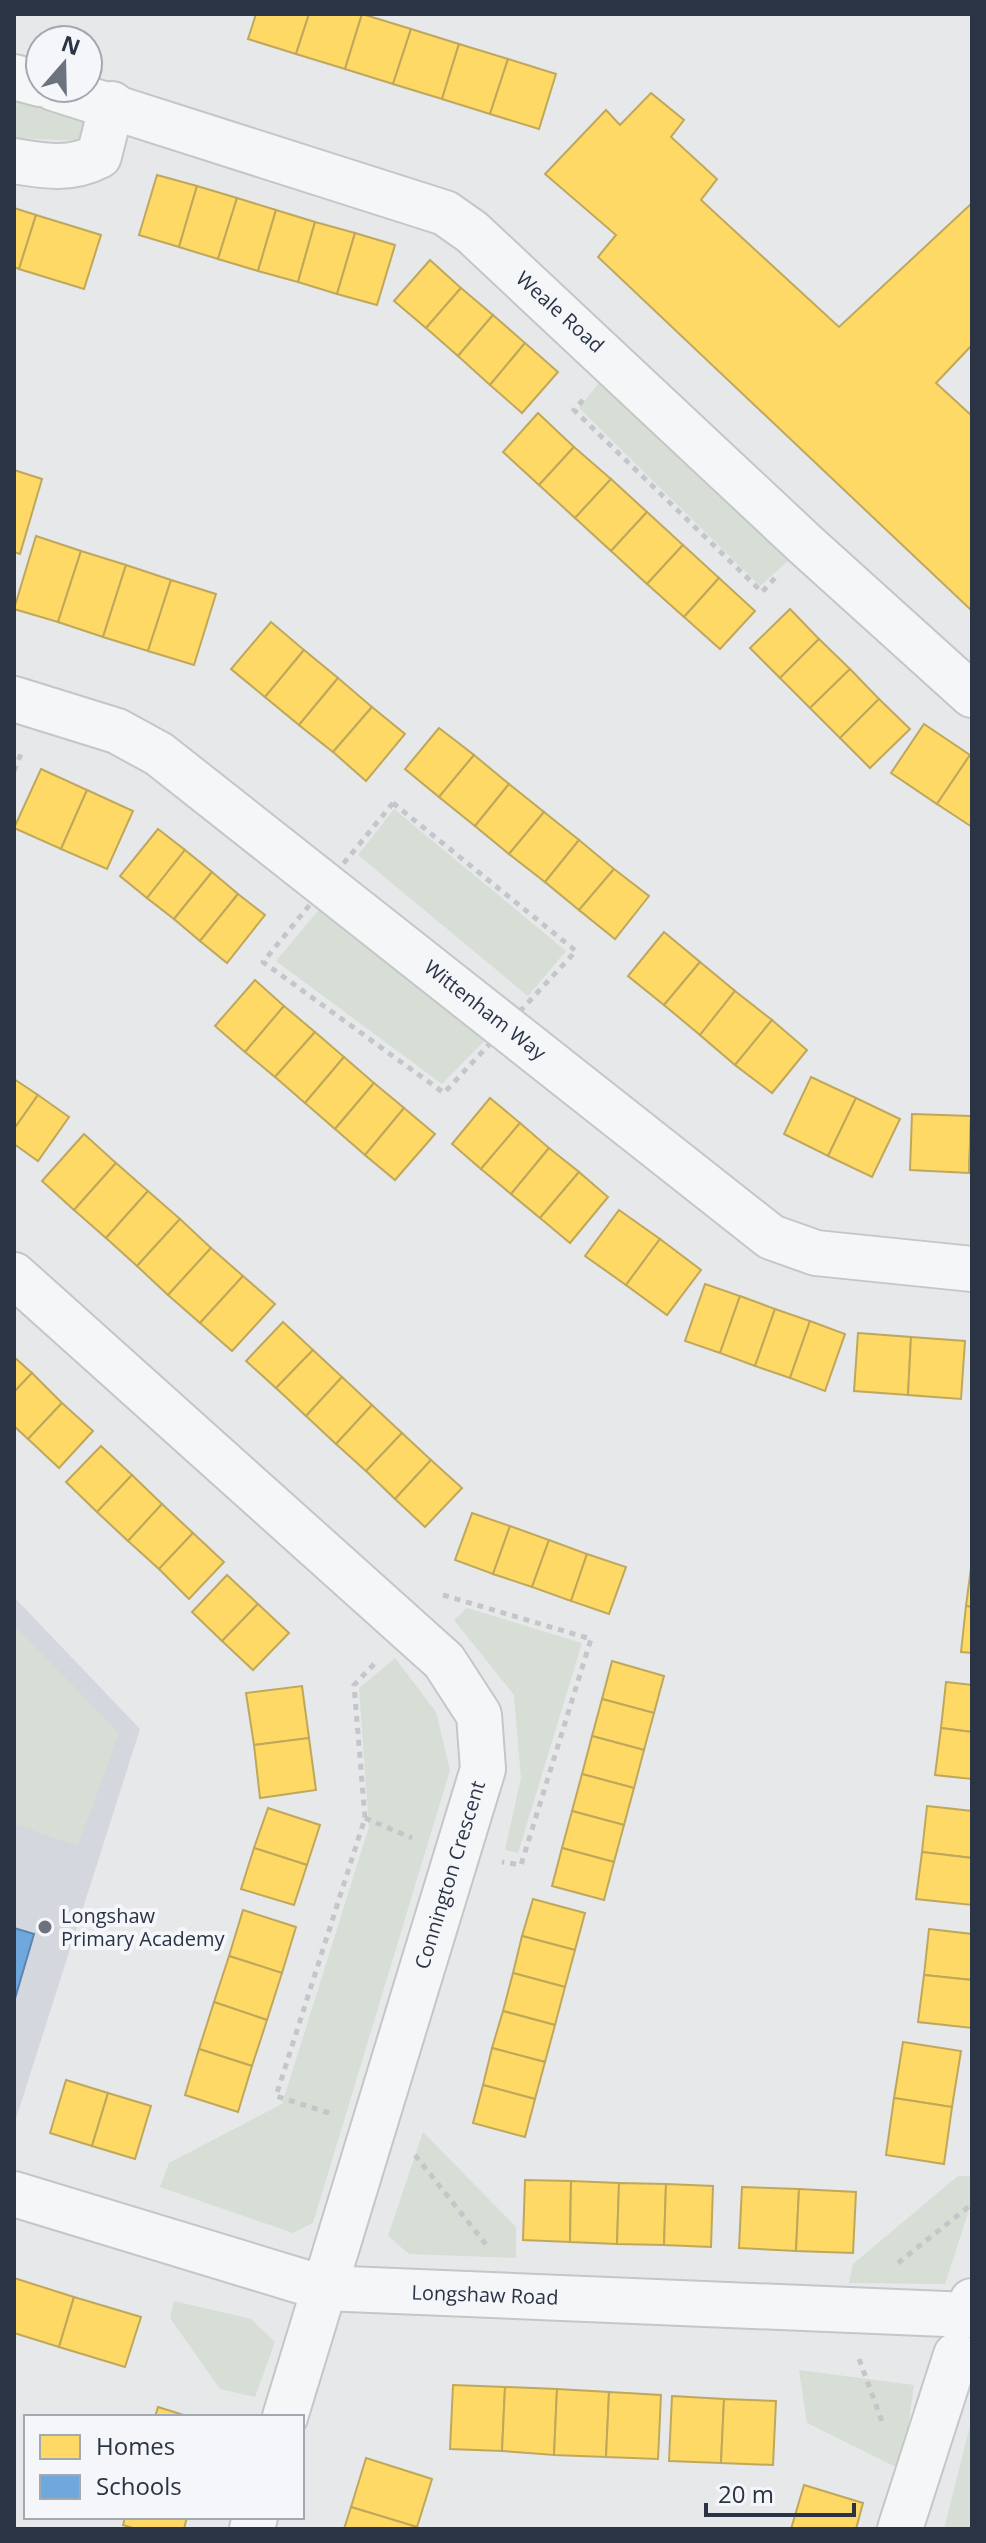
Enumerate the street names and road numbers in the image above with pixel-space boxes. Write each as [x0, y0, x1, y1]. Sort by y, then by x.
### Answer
street label: Weale Road [510, 265, 610, 358]
street label: Wittenham Way [419, 953, 553, 1066]
street label: Connington Crescent [408, 1777, 491, 1972]
street label: Longshaw Road [411, 2278, 559, 2311]

